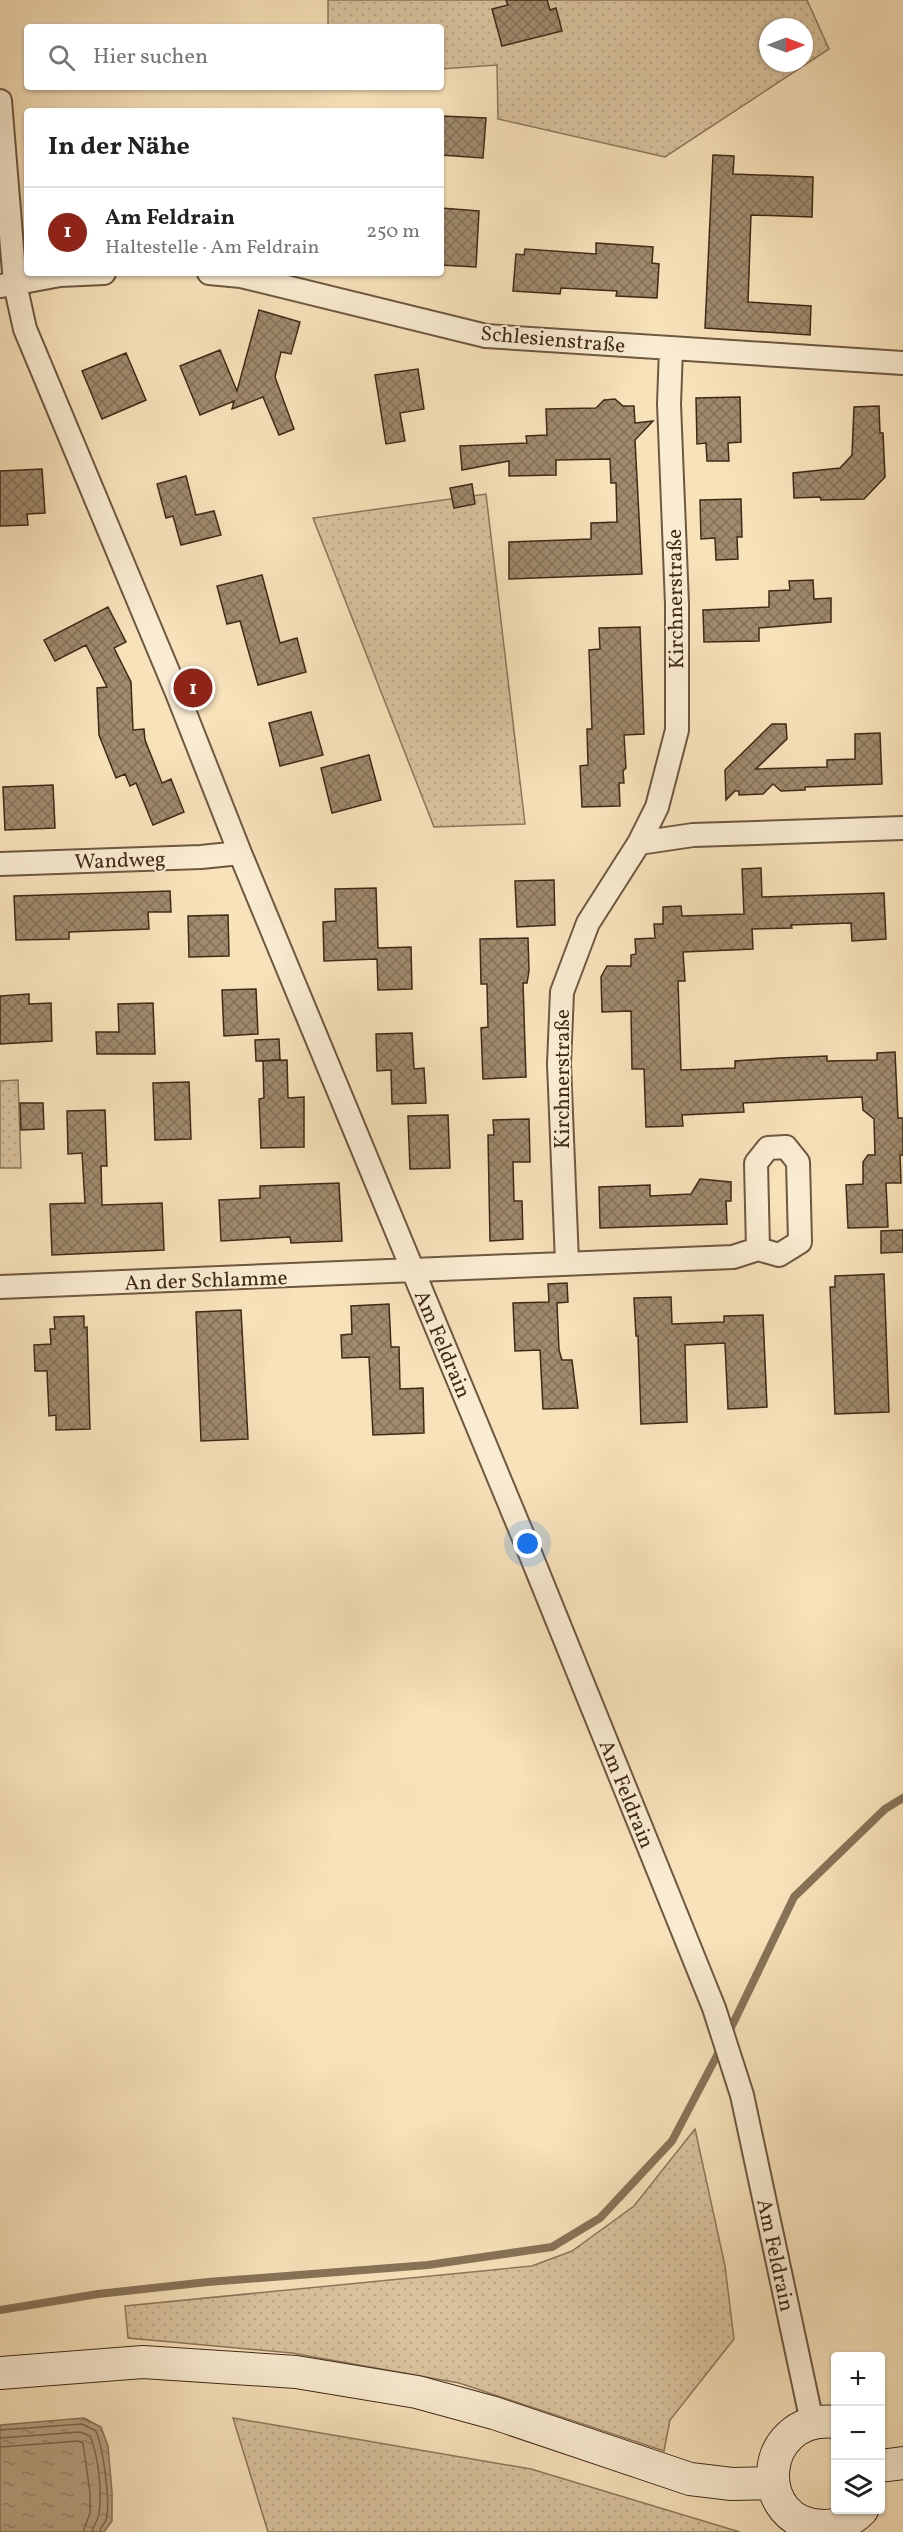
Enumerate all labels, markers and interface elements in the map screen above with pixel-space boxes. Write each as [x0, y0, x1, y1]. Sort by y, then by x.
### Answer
north arrow [759, 18, 813, 72]
search box [24, 24, 444, 90]
icon: search [45, 41, 78, 74]
text: Hier suchen [93, 42, 208, 73]
text: In der Nähe [48, 129, 190, 165]
text: Am Feldrain [105, 203, 235, 234]
text: 1 [63, 218, 72, 246]
text: 250 m [366, 218, 420, 246]
text: Haltestelle · Am Feldrain [105, 234, 320, 262]
street label: Schlesienstraße [479, 320, 626, 361]
street label: Kirchnerstraße [661, 529, 692, 669]
pin: 1 [174, 666, 212, 710]
street label: Wandweg [74, 845, 166, 878]
street label: Kirchnerstraße [549, 1009, 578, 1149]
street label: An der Schlamme [124, 1264, 288, 1299]
street label: Am Feldrain [406, 1286, 477, 1403]
your location [513, 1529, 542, 1558]
street label: Am Feldrain [591, 1736, 660, 1853]
street label: Am Feldrain [748, 2196, 801, 2314]
map controls [831, 2352, 885, 2514]
button: + [831, 2352, 885, 2406]
button: − [831, 2406, 885, 2460]
button: layers [831, 2460, 885, 2514]

